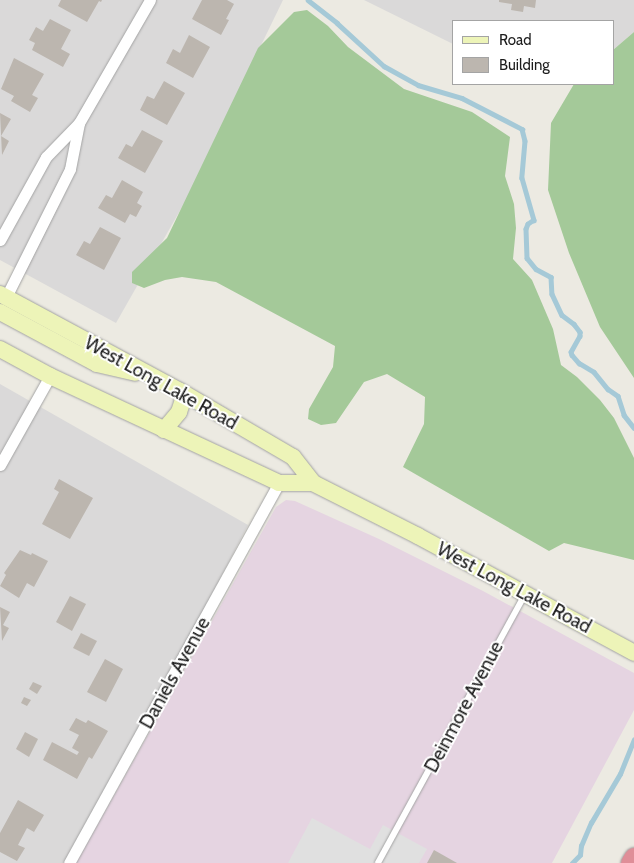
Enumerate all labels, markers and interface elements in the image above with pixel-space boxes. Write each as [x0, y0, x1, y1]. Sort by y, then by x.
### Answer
legend [452, 20, 614, 85]
text: Road [499, 31, 532, 49]
text: Building [499, 56, 550, 74]
street label: West Long Lake Road [80, 331, 242, 435]
street label: West Long Lake Road [433, 538, 595, 638]
street label: Daniels Avenue [135, 613, 215, 733]
street label: Deinmore Avenue [420, 638, 508, 776]

